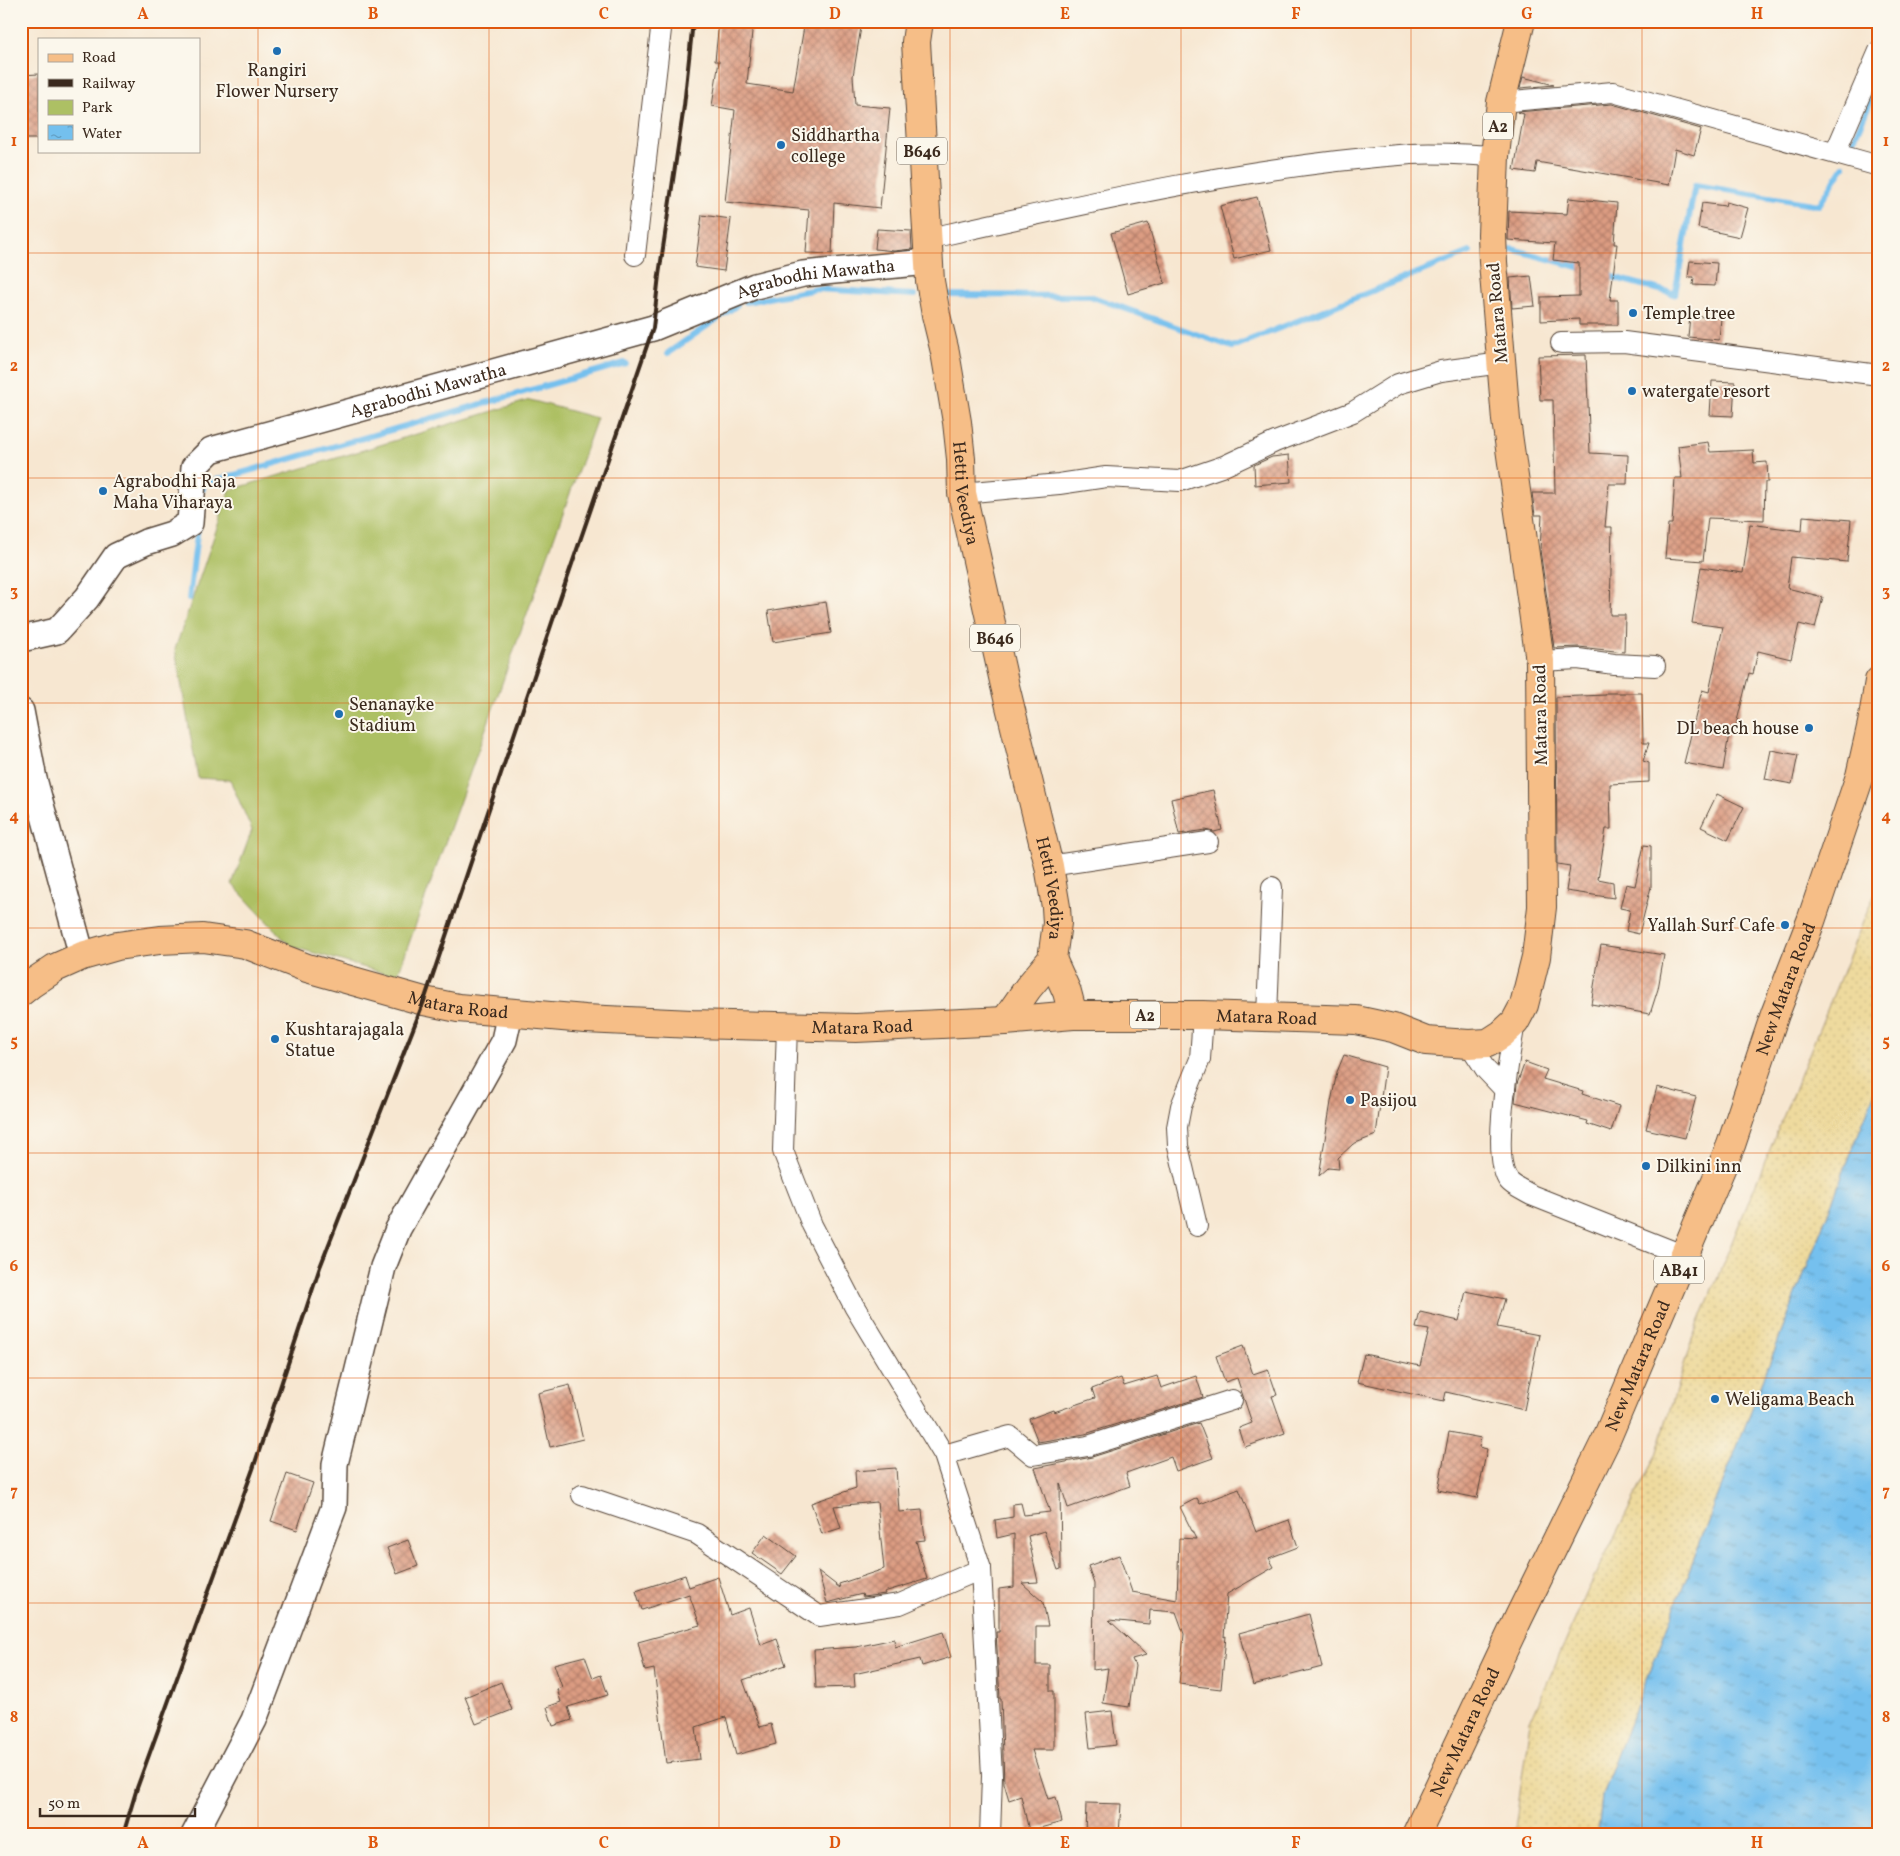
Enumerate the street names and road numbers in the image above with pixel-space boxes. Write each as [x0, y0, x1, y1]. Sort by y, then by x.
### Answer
road number: A2 [1483, 112, 1513, 140]
road number: B646 [897, 138, 947, 164]
street label: Agrabodhi Mawatha [733, 254, 896, 306]
street label: Matara Road [1482, 261, 1515, 365]
street label: Agrabodhi Mawatha [347, 358, 509, 425]
street label: Hetti Veediya [945, 440, 984, 548]
road number: B646 [970, 624, 1020, 651]
street label: Matara Road [1528, 664, 1555, 766]
street label: Hetti Veediya [1028, 834, 1068, 942]
street label: New Matara Road [1751, 919, 1823, 1059]
street label: Matara Road [405, 986, 509, 1026]
road number: A2 [1130, 1002, 1160, 1028]
street label: Matara Road [1215, 1004, 1318, 1033]
street label: Matara Road [811, 1014, 913, 1042]
road number: AB41 [1654, 1256, 1704, 1284]
street label: New Matara Road [1600, 1297, 1678, 1436]
street label: New Matara Road [1425, 1664, 1507, 1801]

